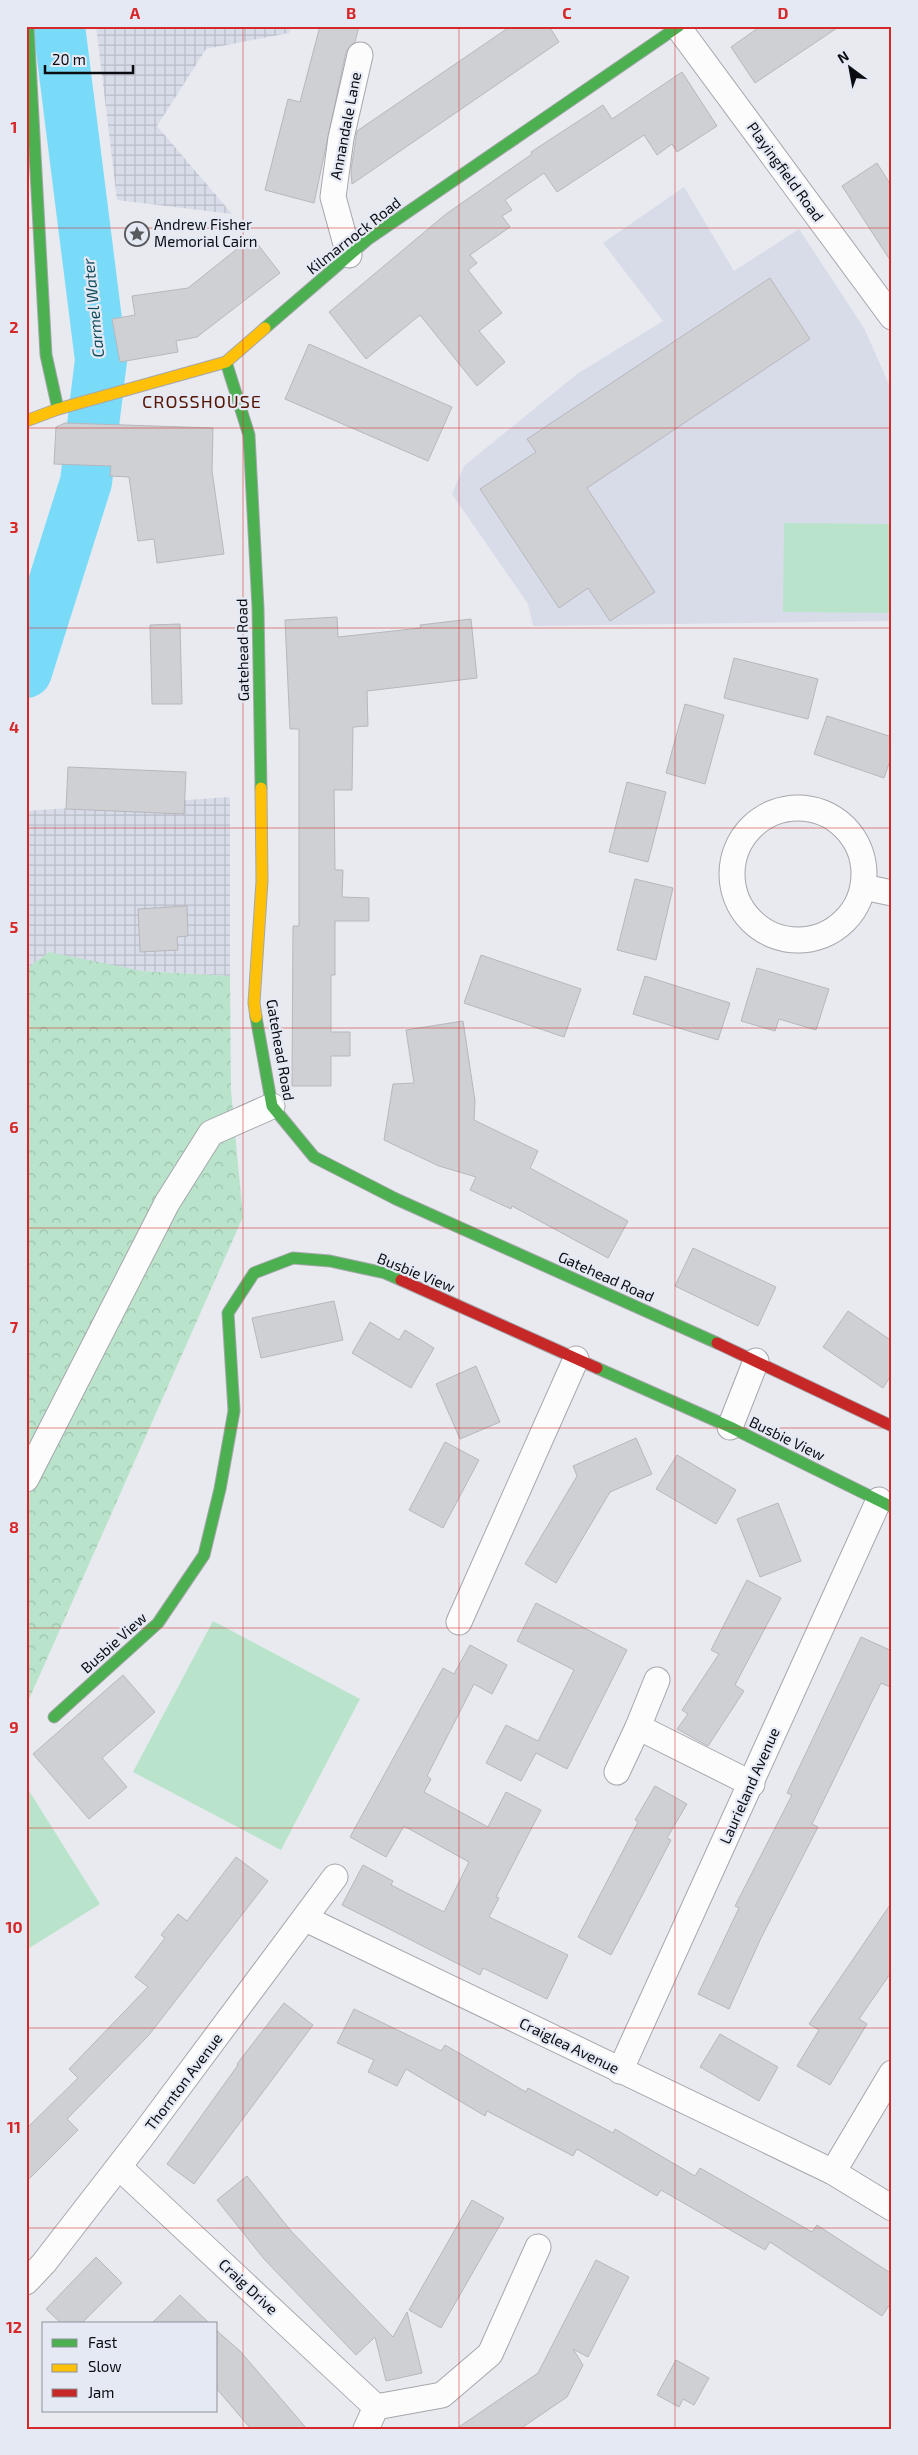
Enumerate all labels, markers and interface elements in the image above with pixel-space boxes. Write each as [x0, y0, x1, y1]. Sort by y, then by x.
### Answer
text: A [130, 3, 141, 22]
text: B [346, 3, 356, 22]
text: C [562, 3, 572, 22]
text: D [778, 3, 789, 22]
scale bar [45, 42, 132, 74]
north arrow [826, 42, 876, 92]
text: N [834, 47, 852, 66]
text: 20 m [52, 50, 86, 68]
street label: Annandale Lane [326, 71, 364, 181]
text: 1 [11, 117, 17, 136]
street label: Playingfield Road [744, 118, 828, 225]
street label: Kilmarnock Road [303, 193, 404, 278]
place label: Andrew Fisher Memorial Cairn [154, 215, 258, 250]
place icon: Andrew Fisher Memorial Cairn [124, 221, 150, 247]
water label: Carmel Water [78, 257, 107, 359]
text: 2 [9, 317, 19, 336]
district label: CROSSHOUSE [142, 390, 262, 412]
text: 3 [9, 517, 19, 536]
street label: Gatehead Road [232, 598, 252, 702]
text: 4 [9, 717, 19, 736]
text: 5 [10, 917, 19, 936]
street label: Gatehead Road [263, 998, 299, 1102]
text: 6 [9, 1117, 19, 1136]
street label: Gatehead Road [556, 1247, 657, 1305]
street label: Busbie View [375, 1248, 458, 1296]
text: 7 [10, 1317, 19, 1336]
street label: Busbie View [747, 1412, 828, 1464]
text: 8 [9, 1517, 19, 1536]
street label: Busbie View [77, 1608, 150, 1676]
text: 9 [9, 1717, 19, 1736]
street label: Laurieland Avenue [715, 1725, 783, 1847]
text: 10 [5, 1917, 23, 1936]
street label: Craiglea Avenue [517, 2013, 622, 2077]
street label: Thornton Avenue [141, 2029, 226, 2133]
text: 11 [7, 2117, 21, 2136]
street label: Craig Drive [216, 2255, 282, 2318]
text: 12 [6, 2317, 22, 2336]
legend [42, 2322, 218, 2412]
text: Fast [88, 2333, 118, 2351]
text: Slow [88, 2357, 122, 2375]
text: Jam [88, 2383, 114, 2401]

